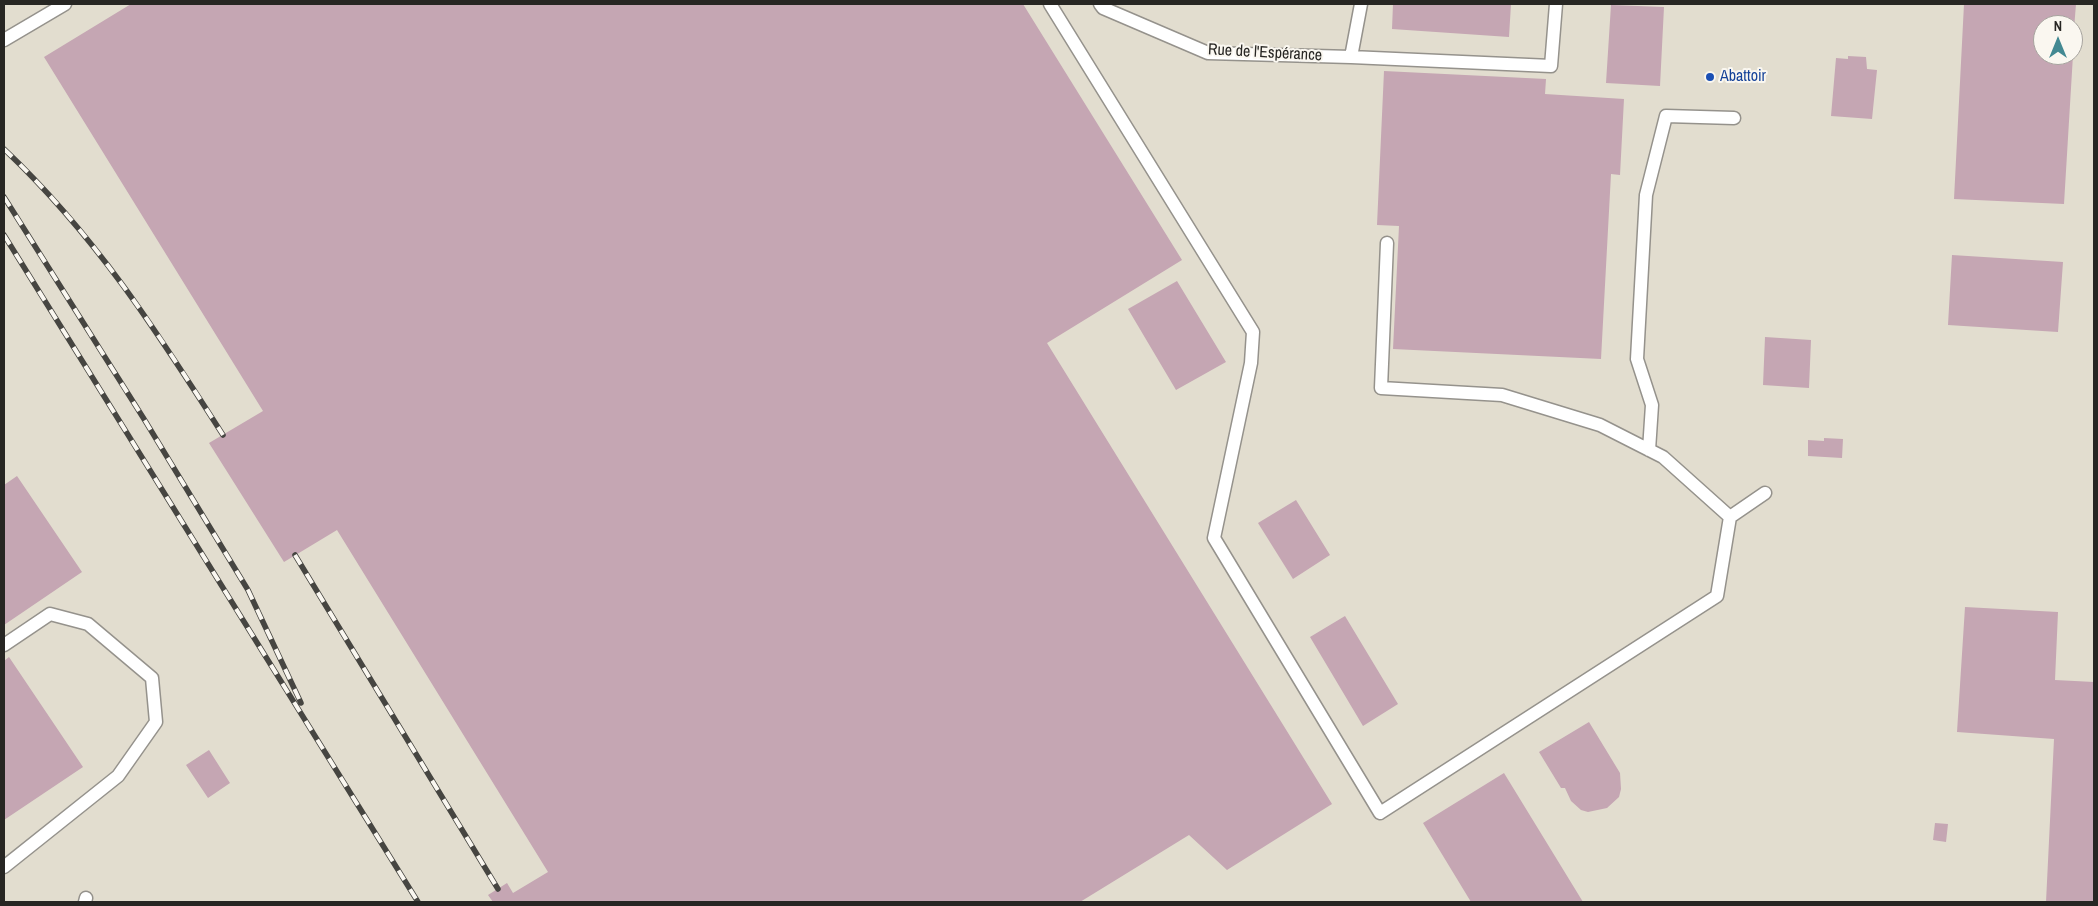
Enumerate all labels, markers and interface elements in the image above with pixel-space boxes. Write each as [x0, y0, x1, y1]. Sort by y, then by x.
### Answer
north arrow [2033, 15, 2083, 65]
text: N [2054, 17, 2062, 35]
street label: Rue de l'Espérance [1208, 40, 1322, 66]
place label: Abattoir [1720, 67, 1766, 87]
marker: Abattoir [1704, 71, 1716, 83]

